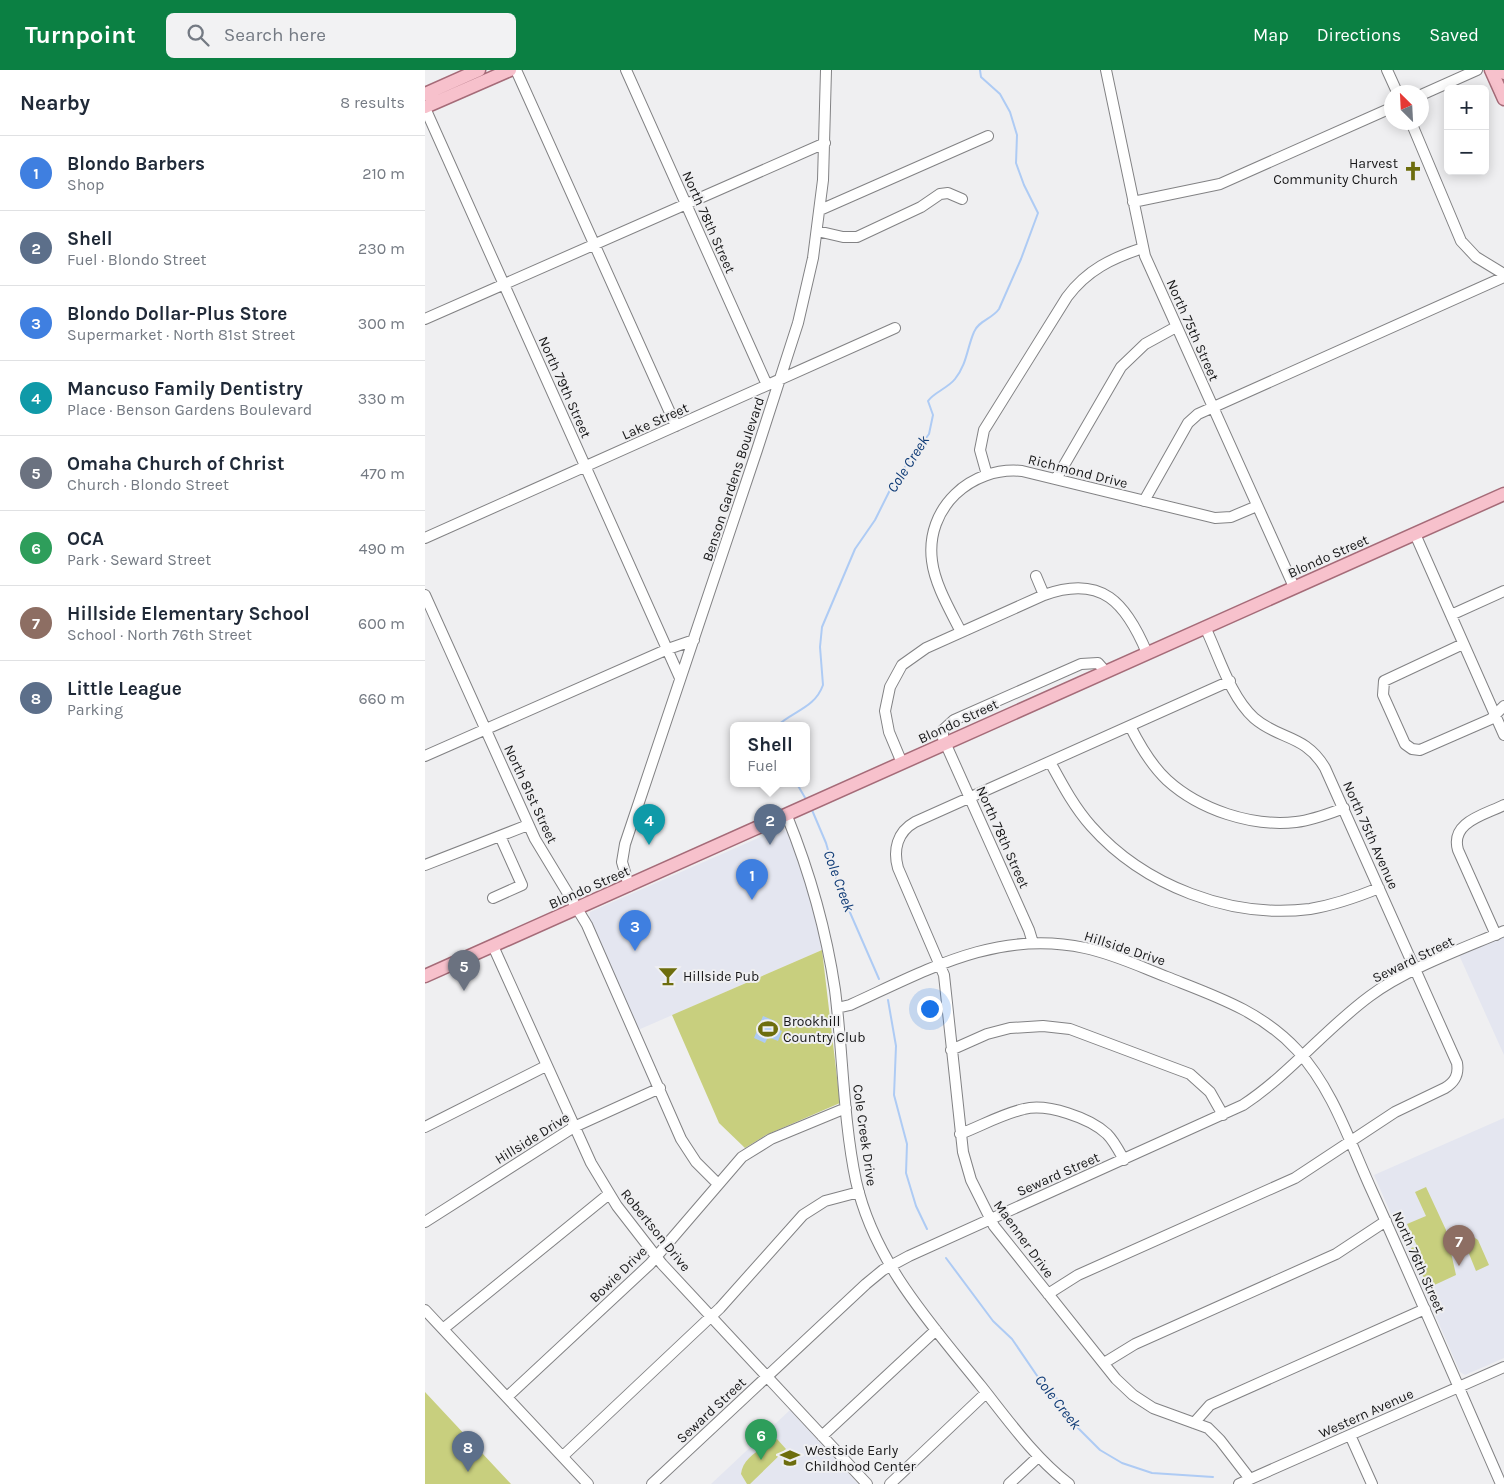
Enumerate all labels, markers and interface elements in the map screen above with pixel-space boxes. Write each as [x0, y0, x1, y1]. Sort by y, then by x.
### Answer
search box [166, 13, 516, 58]
text: Turnpoint [25, 21, 136, 49]
icon: search [184, 21, 212, 49]
text: Search here [224, 24, 326, 46]
text: Map [1253, 24, 1289, 46]
text: Directions [1317, 24, 1401, 46]
text: Saved [1429, 24, 1479, 46]
north arrow [1384, 85, 1429, 130]
map controls [1444, 85, 1489, 175]
button: + [1444, 85, 1489, 130]
text: Nearby [20, 91, 90, 115]
text: 8 results [340, 93, 405, 112]
button: − [1444, 130, 1489, 175]
text: Blondo Barbers [67, 153, 205, 175]
place label: Harvest Community Church [1273, 155, 1398, 188]
church icon: Harvest Community Church [1402, 160, 1424, 182]
text: 1 [33, 164, 39, 183]
text: 210 m [362, 164, 405, 183]
street label: North 78th Street [678, 169, 739, 276]
text: Shop [67, 175, 104, 194]
text: Shell [67, 228, 113, 250]
text: 2 [31, 239, 41, 258]
text: 230 m [358, 239, 405, 258]
text: Fuel · Blondo Street [67, 250, 207, 269]
street label: North 75th Street [1163, 277, 1223, 384]
text: Blondo Dollar-Plus Store [67, 303, 287, 325]
text: 3 [31, 314, 41, 333]
text: 300 m [358, 314, 405, 333]
text: Supermarket · North 81st Street [67, 325, 295, 344]
street label: North 79th Street [535, 334, 595, 441]
text: Mancuso Family Dentistry [67, 378, 303, 400]
text: 4 [31, 389, 41, 408]
text: 330 m [358, 389, 405, 408]
street label: Benson Gardens Boulevard [699, 395, 768, 563]
street label: Lake Street [619, 399, 691, 444]
text: Place · Benson Gardens Boulevard [67, 400, 312, 419]
water label: Cole Creek [883, 432, 933, 496]
street label: Richmond Drive [1026, 451, 1129, 492]
text: Omaha Church of Christ [67, 453, 284, 475]
text: 5 [31, 464, 41, 483]
text: 470 m [360, 464, 405, 483]
text: Church · Blondo Street [67, 475, 229, 494]
text: OCA [67, 528, 104, 550]
street label: Blondo Street [1285, 531, 1371, 582]
text: 6 [31, 539, 41, 558]
text: 490 m [359, 539, 405, 558]
text: Park · Seward Street [67, 550, 211, 569]
text: Hillside Elementary School [67, 603, 310, 625]
text: 7 [32, 614, 40, 633]
text: 600 m [358, 614, 405, 633]
text: School · North 76th Street [67, 625, 252, 644]
text: Little League [67, 678, 182, 700]
text: 8 [31, 689, 41, 708]
text: 660 m [358, 689, 405, 708]
street label: Blondo Street [915, 695, 1001, 747]
text: Parking [67, 700, 123, 719]
popup [730, 722, 810, 787]
text: Shell [747, 734, 793, 756]
street label: North 81st Street [500, 742, 561, 846]
text: Fuel [747, 756, 778, 775]
street label: North 75th Avenue [1339, 778, 1402, 892]
street label: North 78th Street [972, 784, 1033, 891]
pin: 4 [633, 804, 665, 845]
pin: 2 [754, 804, 786, 845]
water label: Cole Creek [820, 848, 859, 915]
pin: 1 [736, 859, 768, 900]
street label: Blondo Street [546, 862, 632, 913]
pin: 3 [619, 910, 651, 951]
street label: Hillside Drive [1082, 927, 1168, 970]
street label: Seward Street [1370, 932, 1457, 987]
pin: 5 [448, 950, 480, 991]
bar icon: Hillside Pub [657, 965, 679, 987]
place label: Hillside Pub [683, 968, 759, 985]
your location [917, 996, 943, 1022]
place label: Brookhill Country Club [783, 1013, 866, 1046]
sports icon: Brookhill Country Club [757, 1018, 779, 1040]
street label: Cole Creek Drive [849, 1083, 880, 1187]
street label: Hillside Drive [492, 1109, 573, 1168]
street label: Seward Street [1014, 1149, 1102, 1200]
street label: Robertson Drive [617, 1186, 694, 1275]
street label: Maenner Drive [990, 1197, 1057, 1281]
street label: North 76th Street [1389, 1209, 1449, 1316]
pin: 7 [1443, 1225, 1475, 1266]
street label: Bowie Drive [586, 1243, 651, 1306]
water label: Cole Creek [1031, 1371, 1085, 1433]
street label: Seward Street [673, 1374, 750, 1447]
street label: Western Avenue [1316, 1385, 1416, 1442]
pin: 6 [745, 1419, 777, 1460]
pin: 8 [452, 1431, 484, 1472]
place label: Westside Early Childhood Center [805, 1442, 916, 1475]
school or university icon: Westside Early Childhood Center [779, 1447, 801, 1469]

